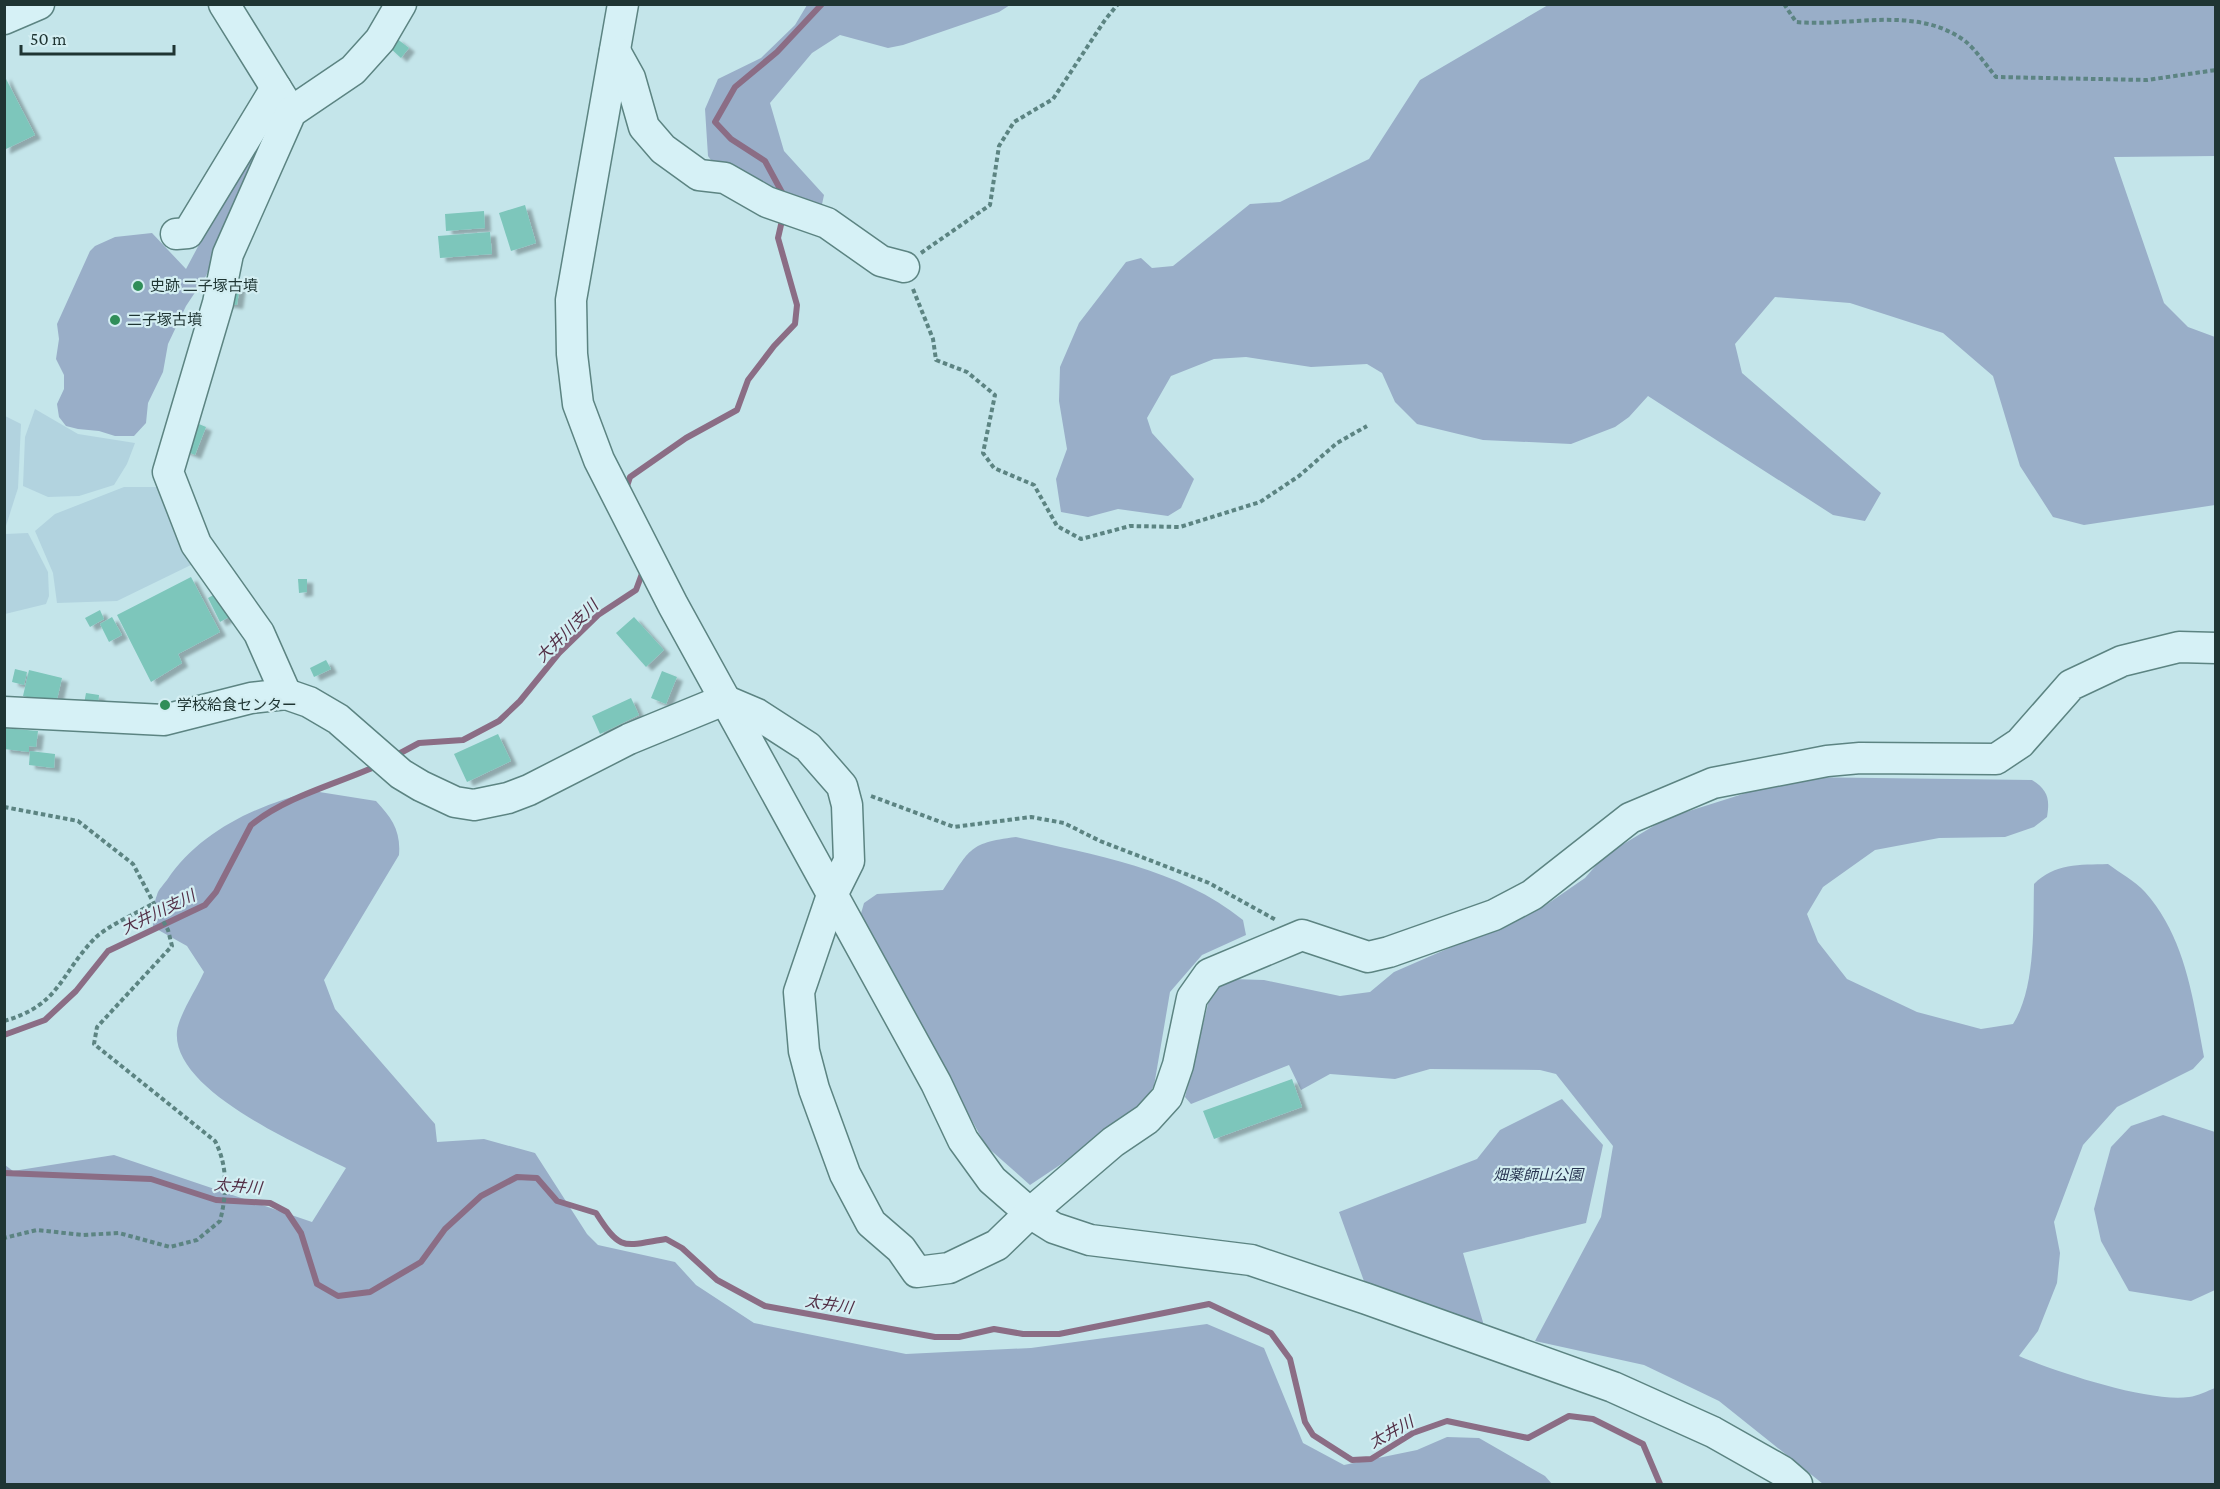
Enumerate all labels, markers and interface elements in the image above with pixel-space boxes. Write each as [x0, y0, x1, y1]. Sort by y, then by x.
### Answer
scale bar [21, 18, 174, 56]
text: 50 m [30, 29, 67, 49]
place label: 史跡 二子塚古墳 [150, 278, 258, 294]
marker: 史跡 二子塚古墳 [131, 279, 145, 293]
place label: 二子塚古墳 [127, 312, 202, 328]
marker: 二子塚古墳 [108, 313, 122, 327]
water label: 大井川支川 [533, 595, 603, 665]
place label: 学校給食センター [177, 696, 297, 713]
marker: 学校給食センター [158, 698, 172, 712]
water label: 大井川支川 [118, 886, 199, 937]
park label: 畑薬師山公園 [1493, 1167, 1585, 1183]
water label: 太井川 [213, 1175, 265, 1197]
water label: 太井川 [804, 1292, 856, 1316]
water label: 太井川 [1366, 1412, 1418, 1451]

